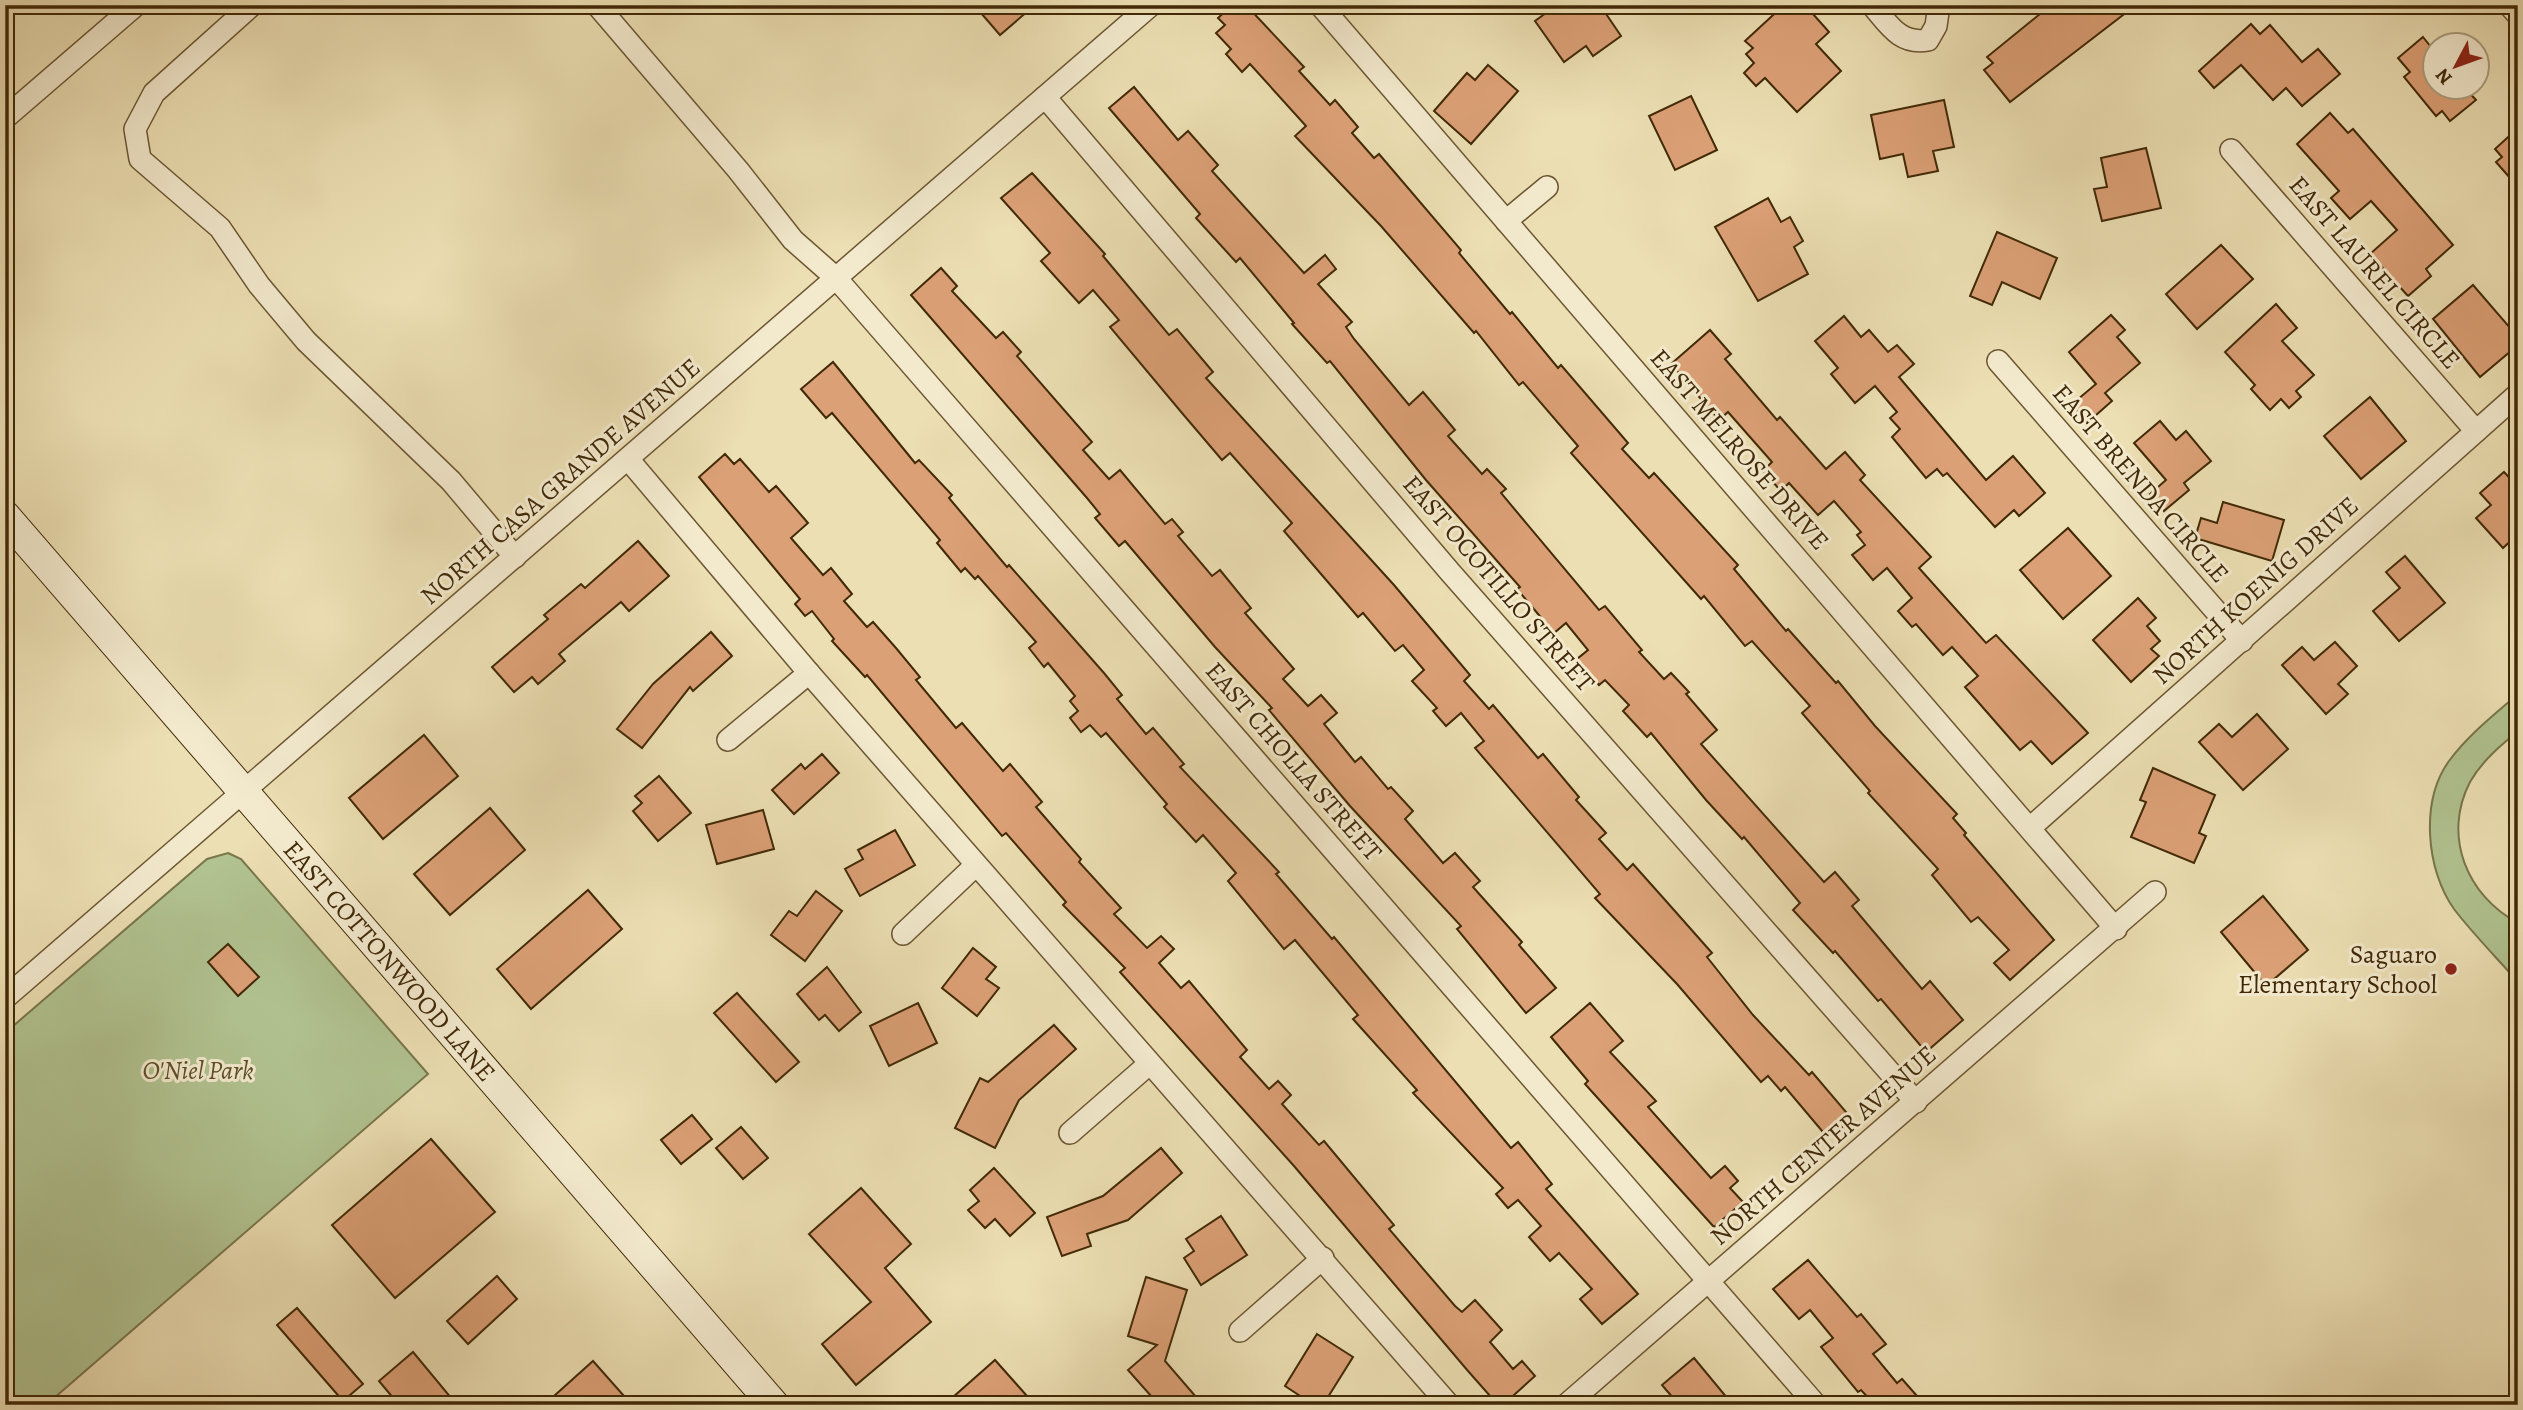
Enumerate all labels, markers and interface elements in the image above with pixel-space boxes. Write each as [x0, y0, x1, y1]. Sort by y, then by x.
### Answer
north arrow [2422, 32, 2492, 102]
text: N [2429, 63, 2458, 90]
street label: EAST LAUREL CIRCLE [2281, 168, 2468, 376]
street label: EAST MELROSE DRIVE [1642, 341, 1837, 558]
street label: NORTH CASA GRANDE AVENUE [413, 350, 708, 613]
street label: EAST BRENDA CIRCLE [2044, 376, 2237, 590]
street label: EAST OCOTILLO STREET [1395, 467, 1603, 699]
street label: NORTH KOENIG DRIVE [2145, 488, 2366, 692]
street label: EAST CHOLLA STREET [1197, 654, 1390, 868]
street label: EAST COTTONWOOD LANE [275, 833, 503, 1089]
place label: Saguaro Elementary School [2238, 937, 2437, 1002]
marker: Saguaro Elementary School [2443, 961, 2459, 977]
street label: NORTH CENTER AVENUE [1703, 1037, 1944, 1253]
park label: O'Niel Park [143, 1053, 253, 1088]

